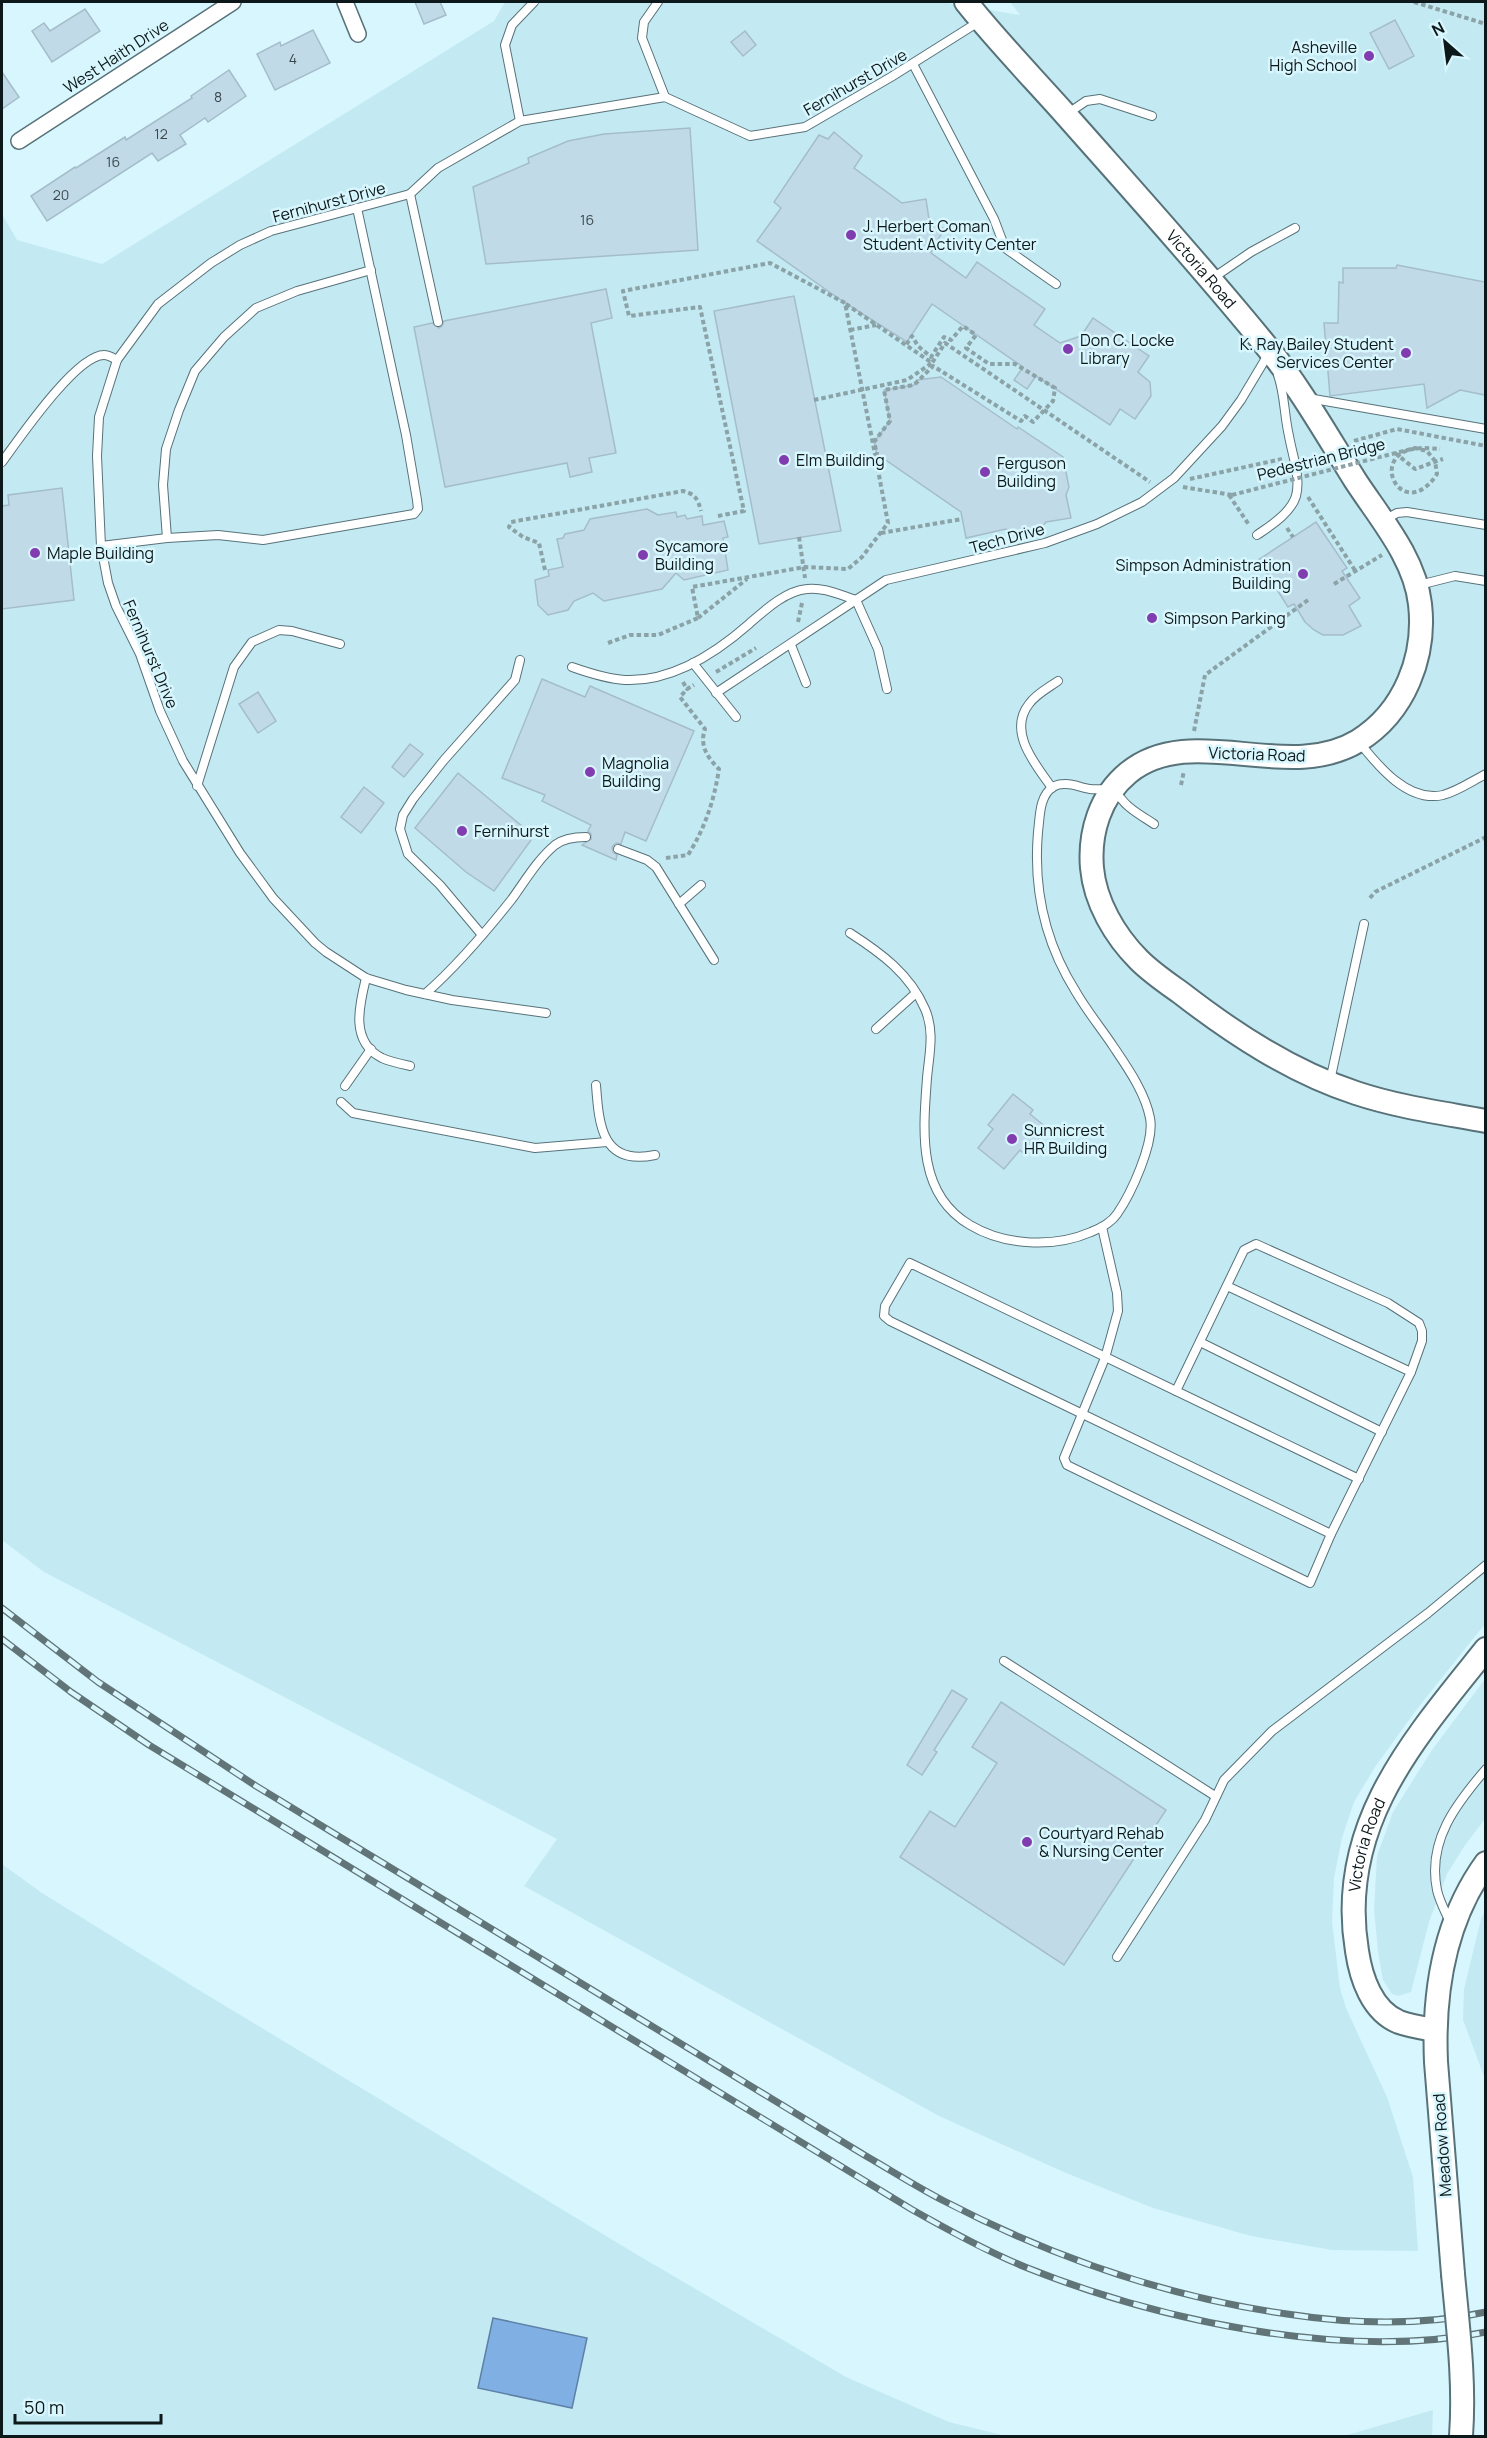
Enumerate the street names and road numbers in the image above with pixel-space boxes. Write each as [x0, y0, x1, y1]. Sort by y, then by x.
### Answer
street label: West Haith Drive [59, 14, 173, 98]
street label: Fernihurst Drive [799, 43, 911, 121]
street label: Fernihurst Drive [270, 176, 388, 228]
street label: Victoria Road [1161, 225, 1241, 313]
street label: Pedestrian Bridge [1255, 432, 1387, 486]
street label: Tech Drive [967, 517, 1047, 559]
street label: Fernihurst Drive [118, 596, 184, 712]
street label: Victoria Road [1208, 741, 1306, 767]
street label: Victoria Road [1343, 1794, 1390, 1893]
street label: Meadow Road [1427, 2093, 1457, 2197]

